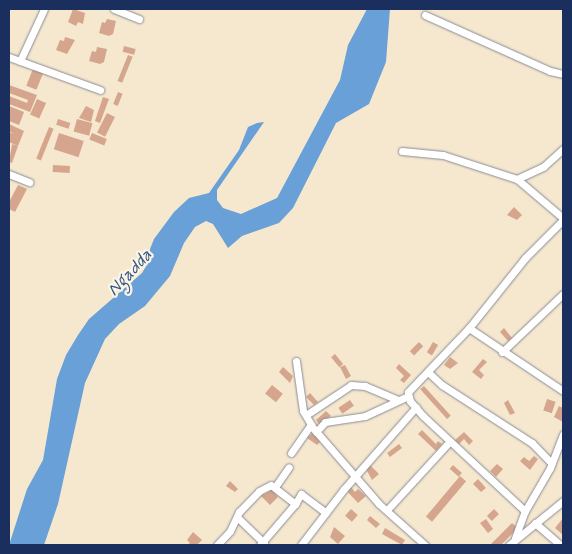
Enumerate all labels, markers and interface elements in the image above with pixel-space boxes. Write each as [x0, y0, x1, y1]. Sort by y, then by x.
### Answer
water label: Ngadda [103, 245, 157, 301]

